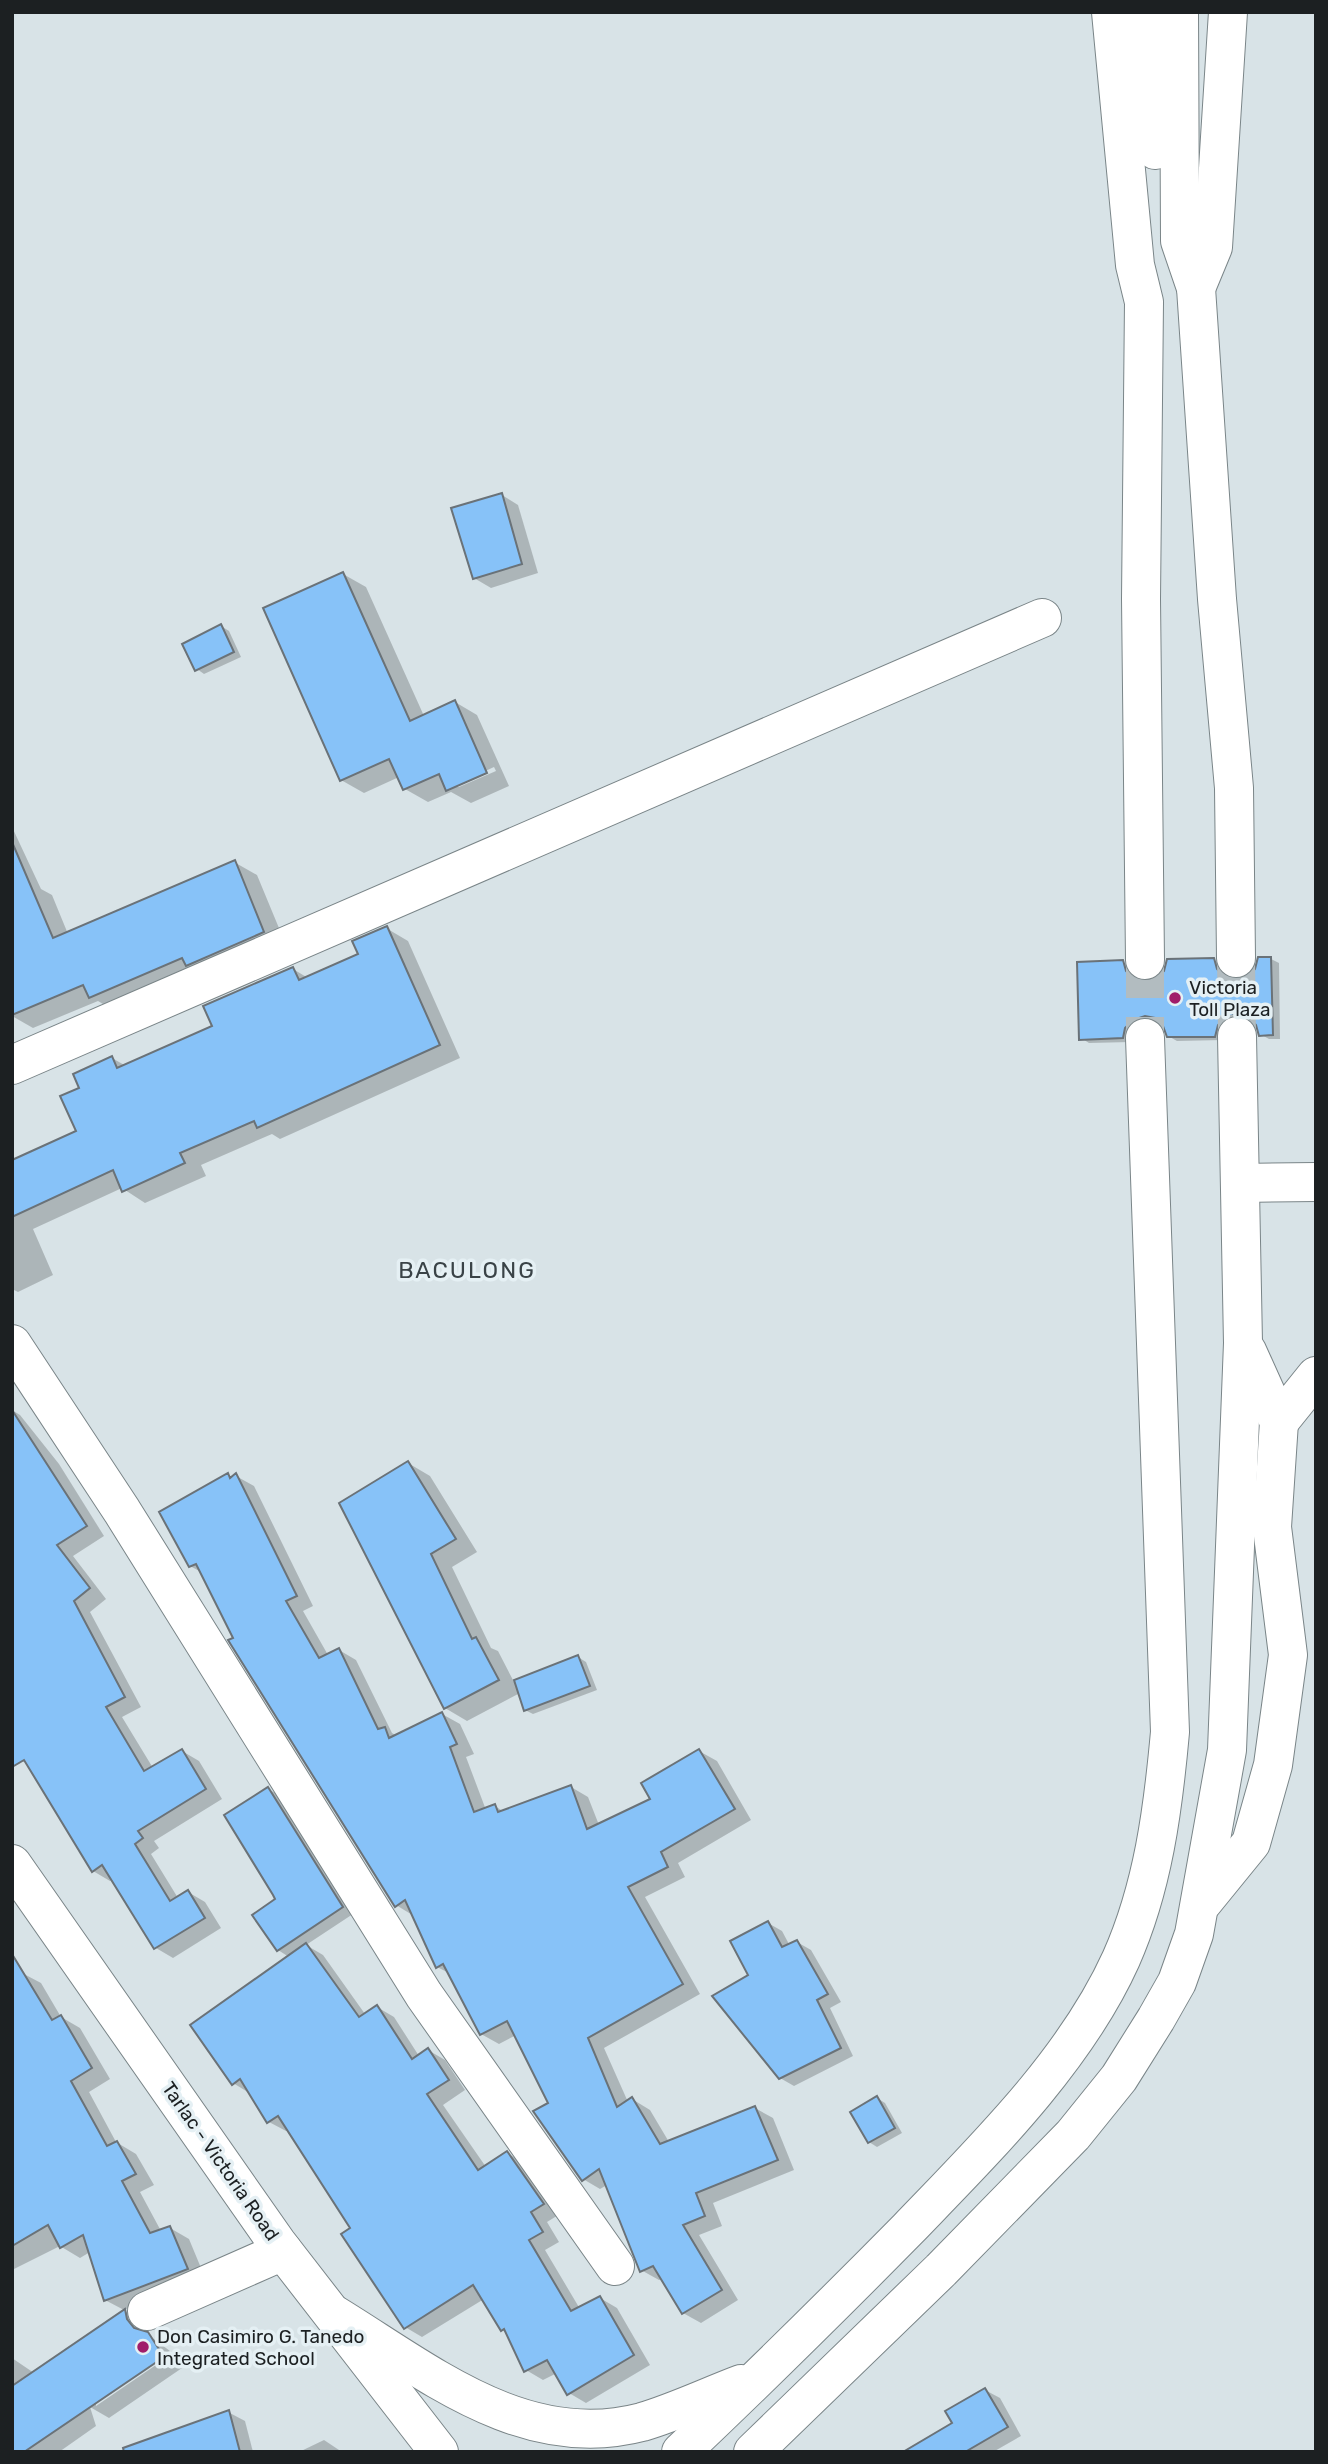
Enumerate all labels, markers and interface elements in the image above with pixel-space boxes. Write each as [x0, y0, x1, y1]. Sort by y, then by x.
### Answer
place label: Victoria Toll Plaza [1189, 976, 1270, 1021]
marker: Victoria Toll Plaza [1167, 990, 1183, 1006]
district label: BACULONG [398, 1256, 536, 1284]
street label: Tarlac - Victoria Road [157, 2078, 284, 2245]
place label: Don Casimiro G. Tanedo Integrated School [157, 2325, 364, 2370]
marker: Don Casimiro G. Tanedo Integrated School [135, 2339, 151, 2355]

